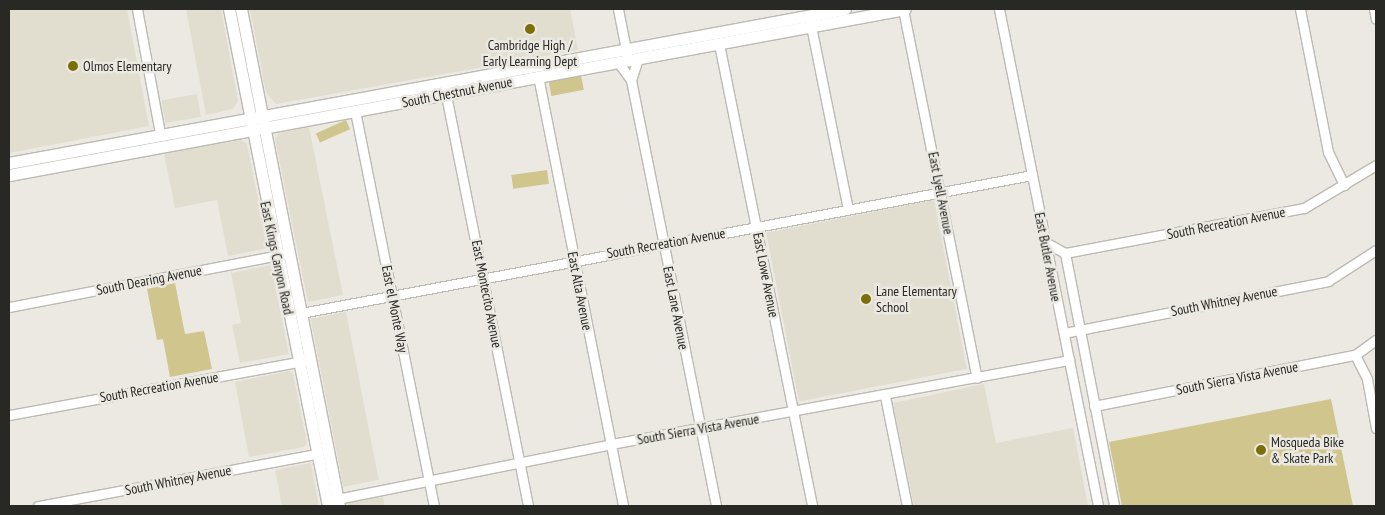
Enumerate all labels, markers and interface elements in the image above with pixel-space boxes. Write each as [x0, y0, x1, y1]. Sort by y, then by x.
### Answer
marker: Cambridge High / Early Learning Dept [524, 23, 536, 35]
place label: Cambridge High / Early Learning Dept [483, 37, 577, 70]
place label: Olmos Elementary [83, 58, 171, 74]
marker: Olmos Elementary [67, 60, 79, 72]
street label: South Chestnut Avenue [400, 73, 514, 111]
street label: East Lyell Avenue [925, 150, 957, 236]
street label: East Kings Canyon Road [257, 200, 297, 316]
street label: South Recreation Avenue [1165, 203, 1287, 243]
street label: East Butler Avenue [1031, 211, 1065, 303]
street label: South Recreation Avenue [605, 224, 727, 262]
street label: East Lowe Avenue [749, 231, 783, 319]
street label: East Montecito Avenue [468, 238, 506, 350]
street label: East Alta Avenue [564, 250, 596, 332]
street label: South Dearing Avenue [95, 262, 203, 298]
street label: East el Monte Way [378, 264, 412, 354]
street label: East Lane Avenue [660, 265, 692, 351]
street label: South Whitney Avenue [1169, 282, 1279, 320]
place label: Lane Elementary School [876, 283, 957, 316]
marker: Lane Elementary School [860, 293, 872, 305]
street label: South Sierra Vista Avenue [1174, 358, 1300, 398]
street label: South Recreation Avenue [98, 368, 220, 406]
street label: South Sierra Vista Avenue [635, 410, 761, 448]
place label: Mosqueda Bike & Skate Park [1271, 434, 1344, 467]
marker: Mosqueda Bike & Skate Park [1255, 444, 1267, 456]
street label: South Whitney Avenue [123, 461, 233, 499]

